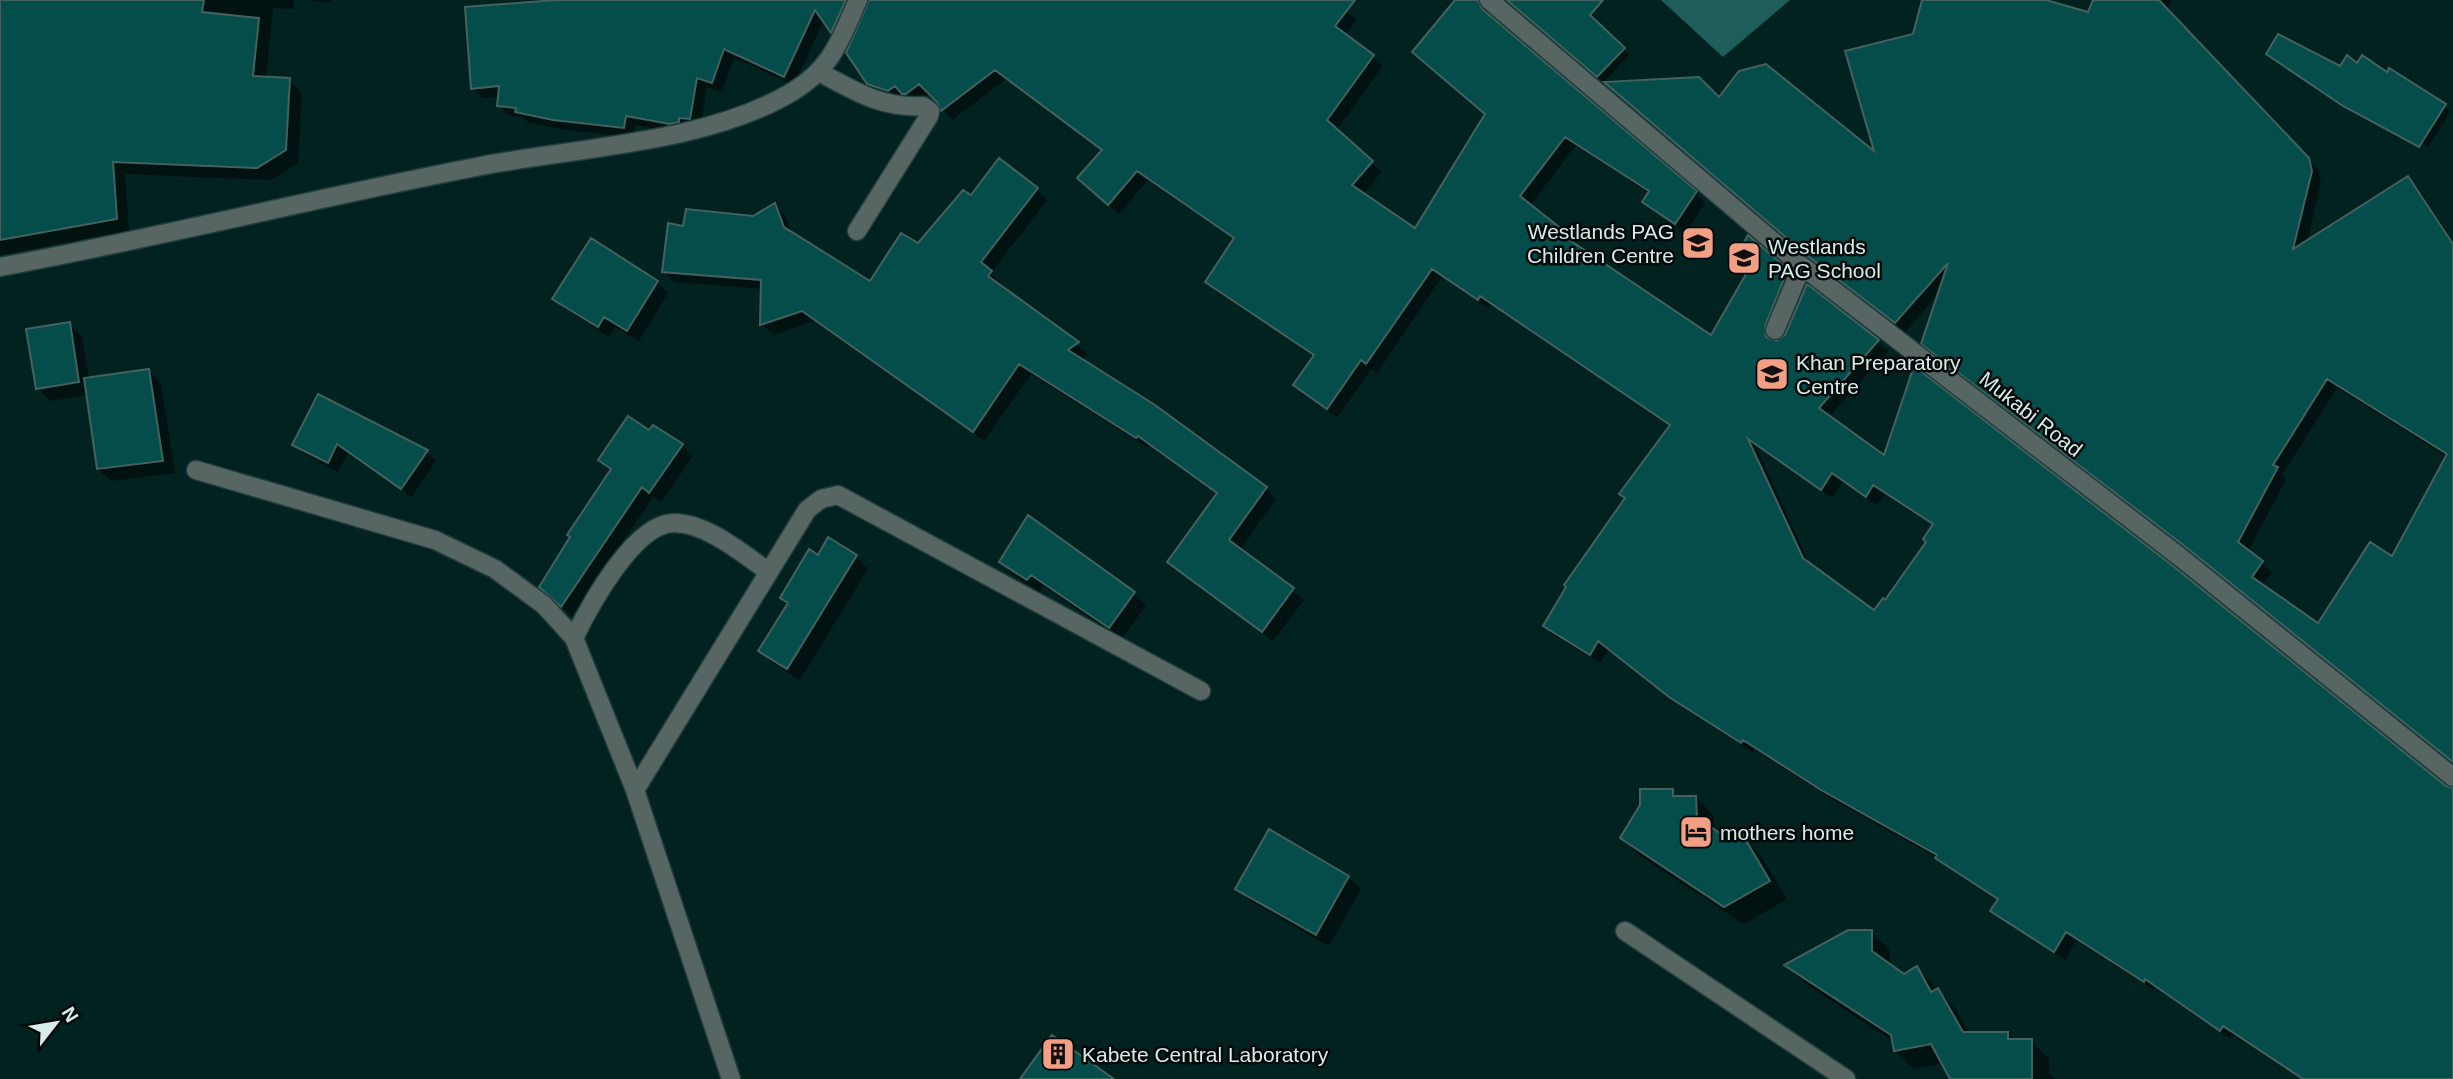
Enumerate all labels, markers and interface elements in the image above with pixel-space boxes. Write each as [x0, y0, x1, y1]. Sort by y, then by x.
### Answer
place label: Westlands PAG Children Centre [1527, 220, 1674, 267]
school or university icon: Westlands PAG Children Centre [1679, 224, 1717, 262]
place label: Westlands PAG School [1768, 235, 1881, 282]
school or university icon: Westlands PAG School [1725, 239, 1763, 277]
place label: Khan Preparatory Centre [1796, 351, 1961, 398]
school or university icon: Khan Preparatory Centre [1753, 355, 1791, 393]
street label: Mukabi Road [1975, 367, 2087, 461]
hotel icon: mothers home [1677, 813, 1715, 851]
place label: mothers home [1720, 821, 1854, 844]
north arrow [21, 988, 91, 1058]
text: N [58, 1003, 83, 1026]
building icon: Kabete Central Laboratory [1039, 1035, 1077, 1073]
place label: Kabete Central Laboratory [1082, 1043, 1329, 1066]

